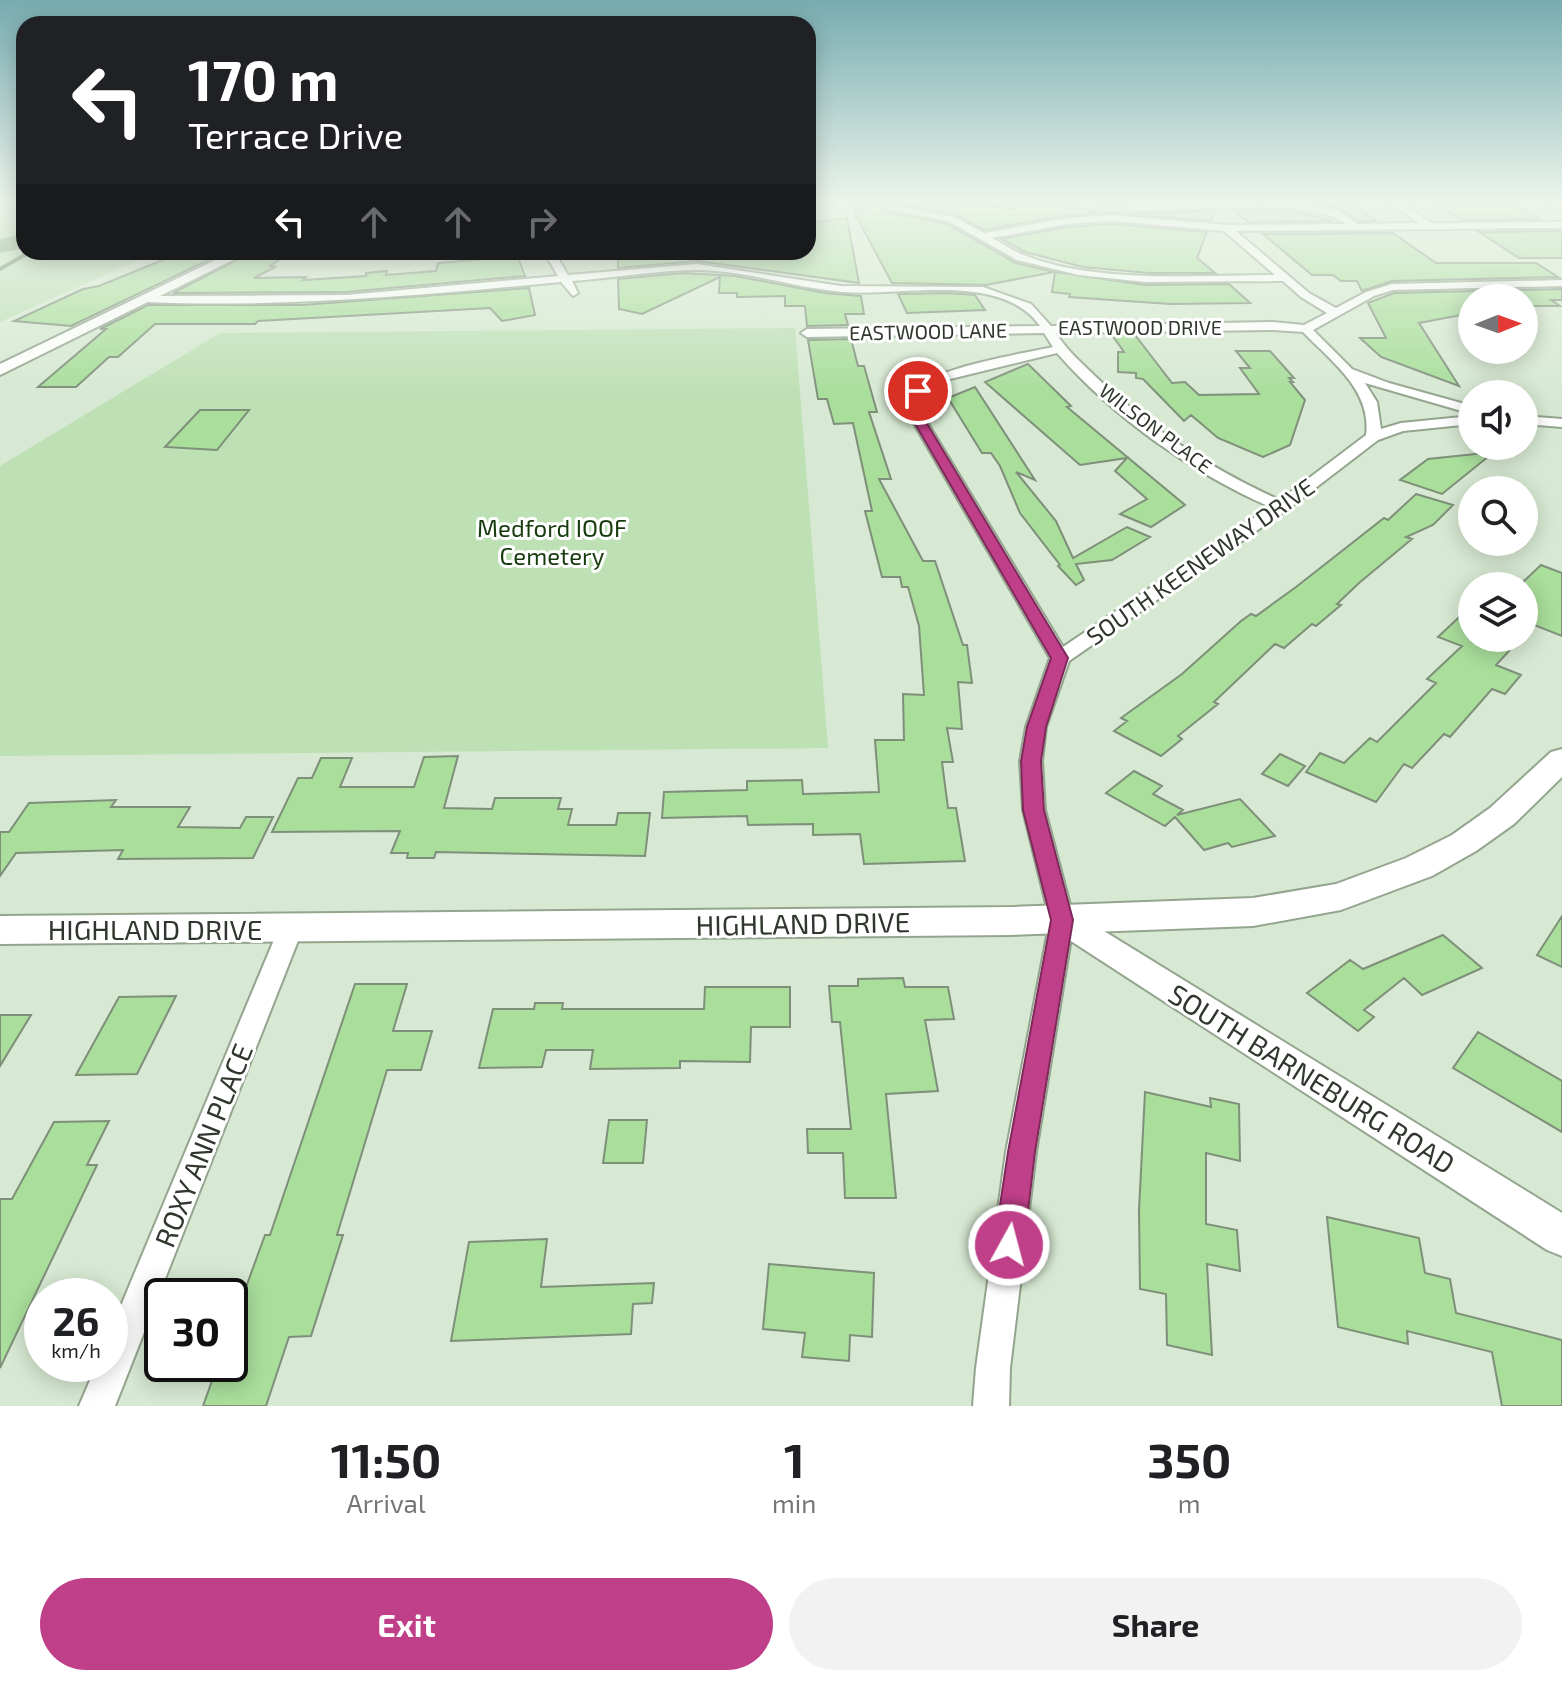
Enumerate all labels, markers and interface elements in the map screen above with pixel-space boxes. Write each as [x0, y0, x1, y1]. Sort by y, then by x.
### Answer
text: 170 m [188, 45, 339, 112]
icon: left [56, 48, 160, 152]
text: Terrace Drive [188, 113, 403, 156]
icon: left [268, 200, 312, 244]
icon: ahead [352, 200, 396, 244]
icon: ahead [436, 200, 480, 244]
icon: right [520, 200, 564, 244]
north arrow [1458, 284, 1538, 364]
map controls [1458, 284, 1538, 652]
street label: EASTWOOD DRIVE [1058, 315, 1222, 339]
street label: EASTWOOD LANE [849, 318, 1007, 344]
pin [884, 357, 952, 425]
icon: arrive [896, 369, 940, 413]
street label: WILSON PLACE [1095, 378, 1217, 478]
button: sound [1458, 380, 1538, 460]
street label: SOUTH KEENEWAY DRIVE [1081, 471, 1319, 651]
button: search [1458, 476, 1538, 556]
park label: Medford IOOF Cemetery [477, 513, 627, 570]
button: layers [1458, 572, 1538, 652]
street label: HIGHLAND DRIVE [695, 904, 911, 942]
street label: HIGHLAND DRIVE [48, 912, 262, 946]
street label: SOUTH BARNEBURG ROAD [1163, 976, 1461, 1180]
street label: ROXY ANN PLACE [147, 1038, 259, 1252]
position arrow [967, 1203, 1051, 1287]
speed limit sign: 30 [144, 1278, 248, 1382]
text: 26 [53, 1296, 99, 1344]
text: km/h [51, 1338, 101, 1362]
text: 11:50 [331, 1430, 441, 1488]
text: 1 [784, 1430, 805, 1488]
text: 350 [1147, 1430, 1231, 1488]
text: Arrival [346, 1487, 426, 1518]
text: min [772, 1487, 816, 1518]
text: m [1178, 1487, 1201, 1518]
button: Exit [40, 1578, 773, 1670]
button: Share [789, 1578, 1522, 1670]

